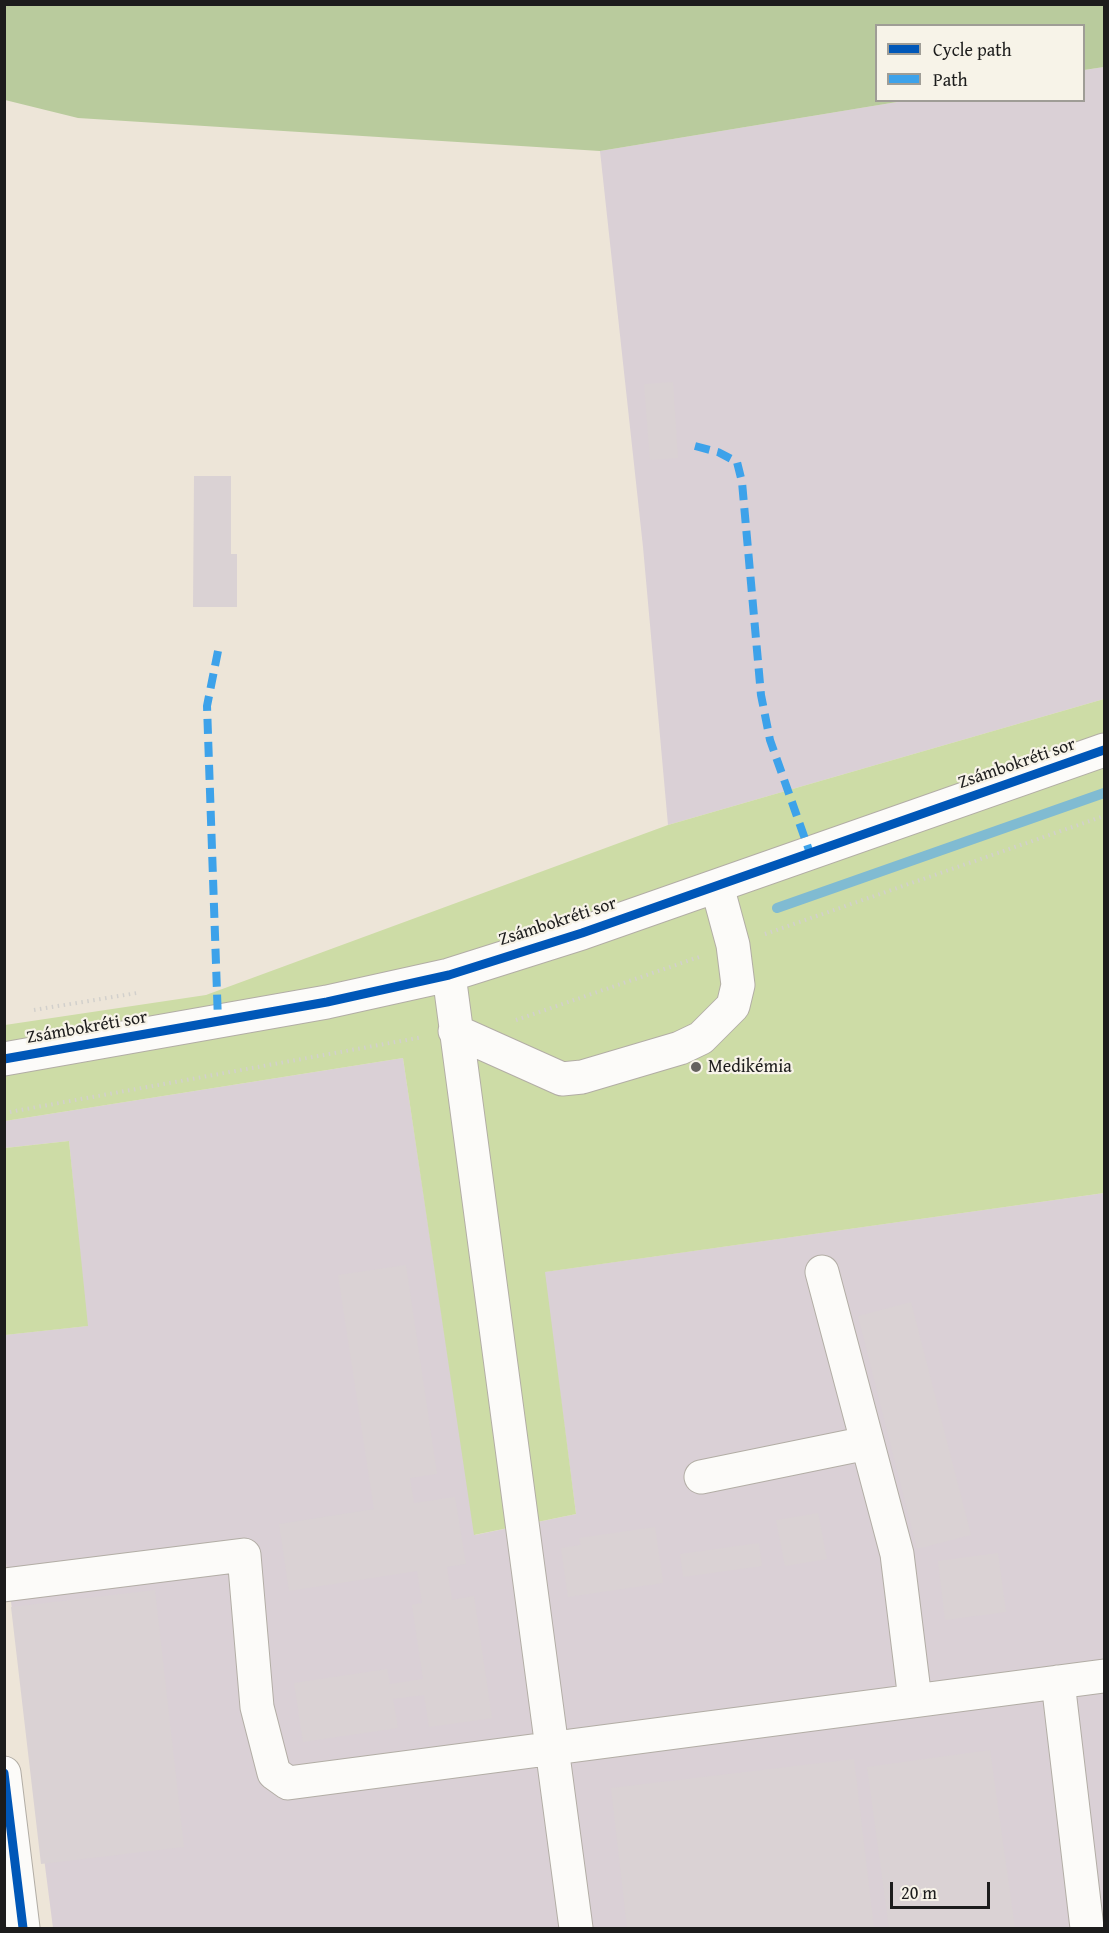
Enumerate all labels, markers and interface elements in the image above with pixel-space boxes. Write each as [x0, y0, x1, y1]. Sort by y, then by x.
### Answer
legend [875, 24, 1085, 102]
text: Cycle path [933, 36, 1012, 63]
text: Path [933, 66, 968, 93]
street label: Zsámbokréti sor [956, 734, 1078, 794]
street label: Zsámbokréti sor [496, 893, 620, 951]
street label: Zsámbokréti sor [25, 1007, 149, 1049]
place label: Medikémia [708, 1056, 792, 1078]
marker: Medikémia [689, 1060, 703, 1074]
scale bar [893, 1870, 994, 1908]
text: 20 m [901, 1879, 937, 1906]

